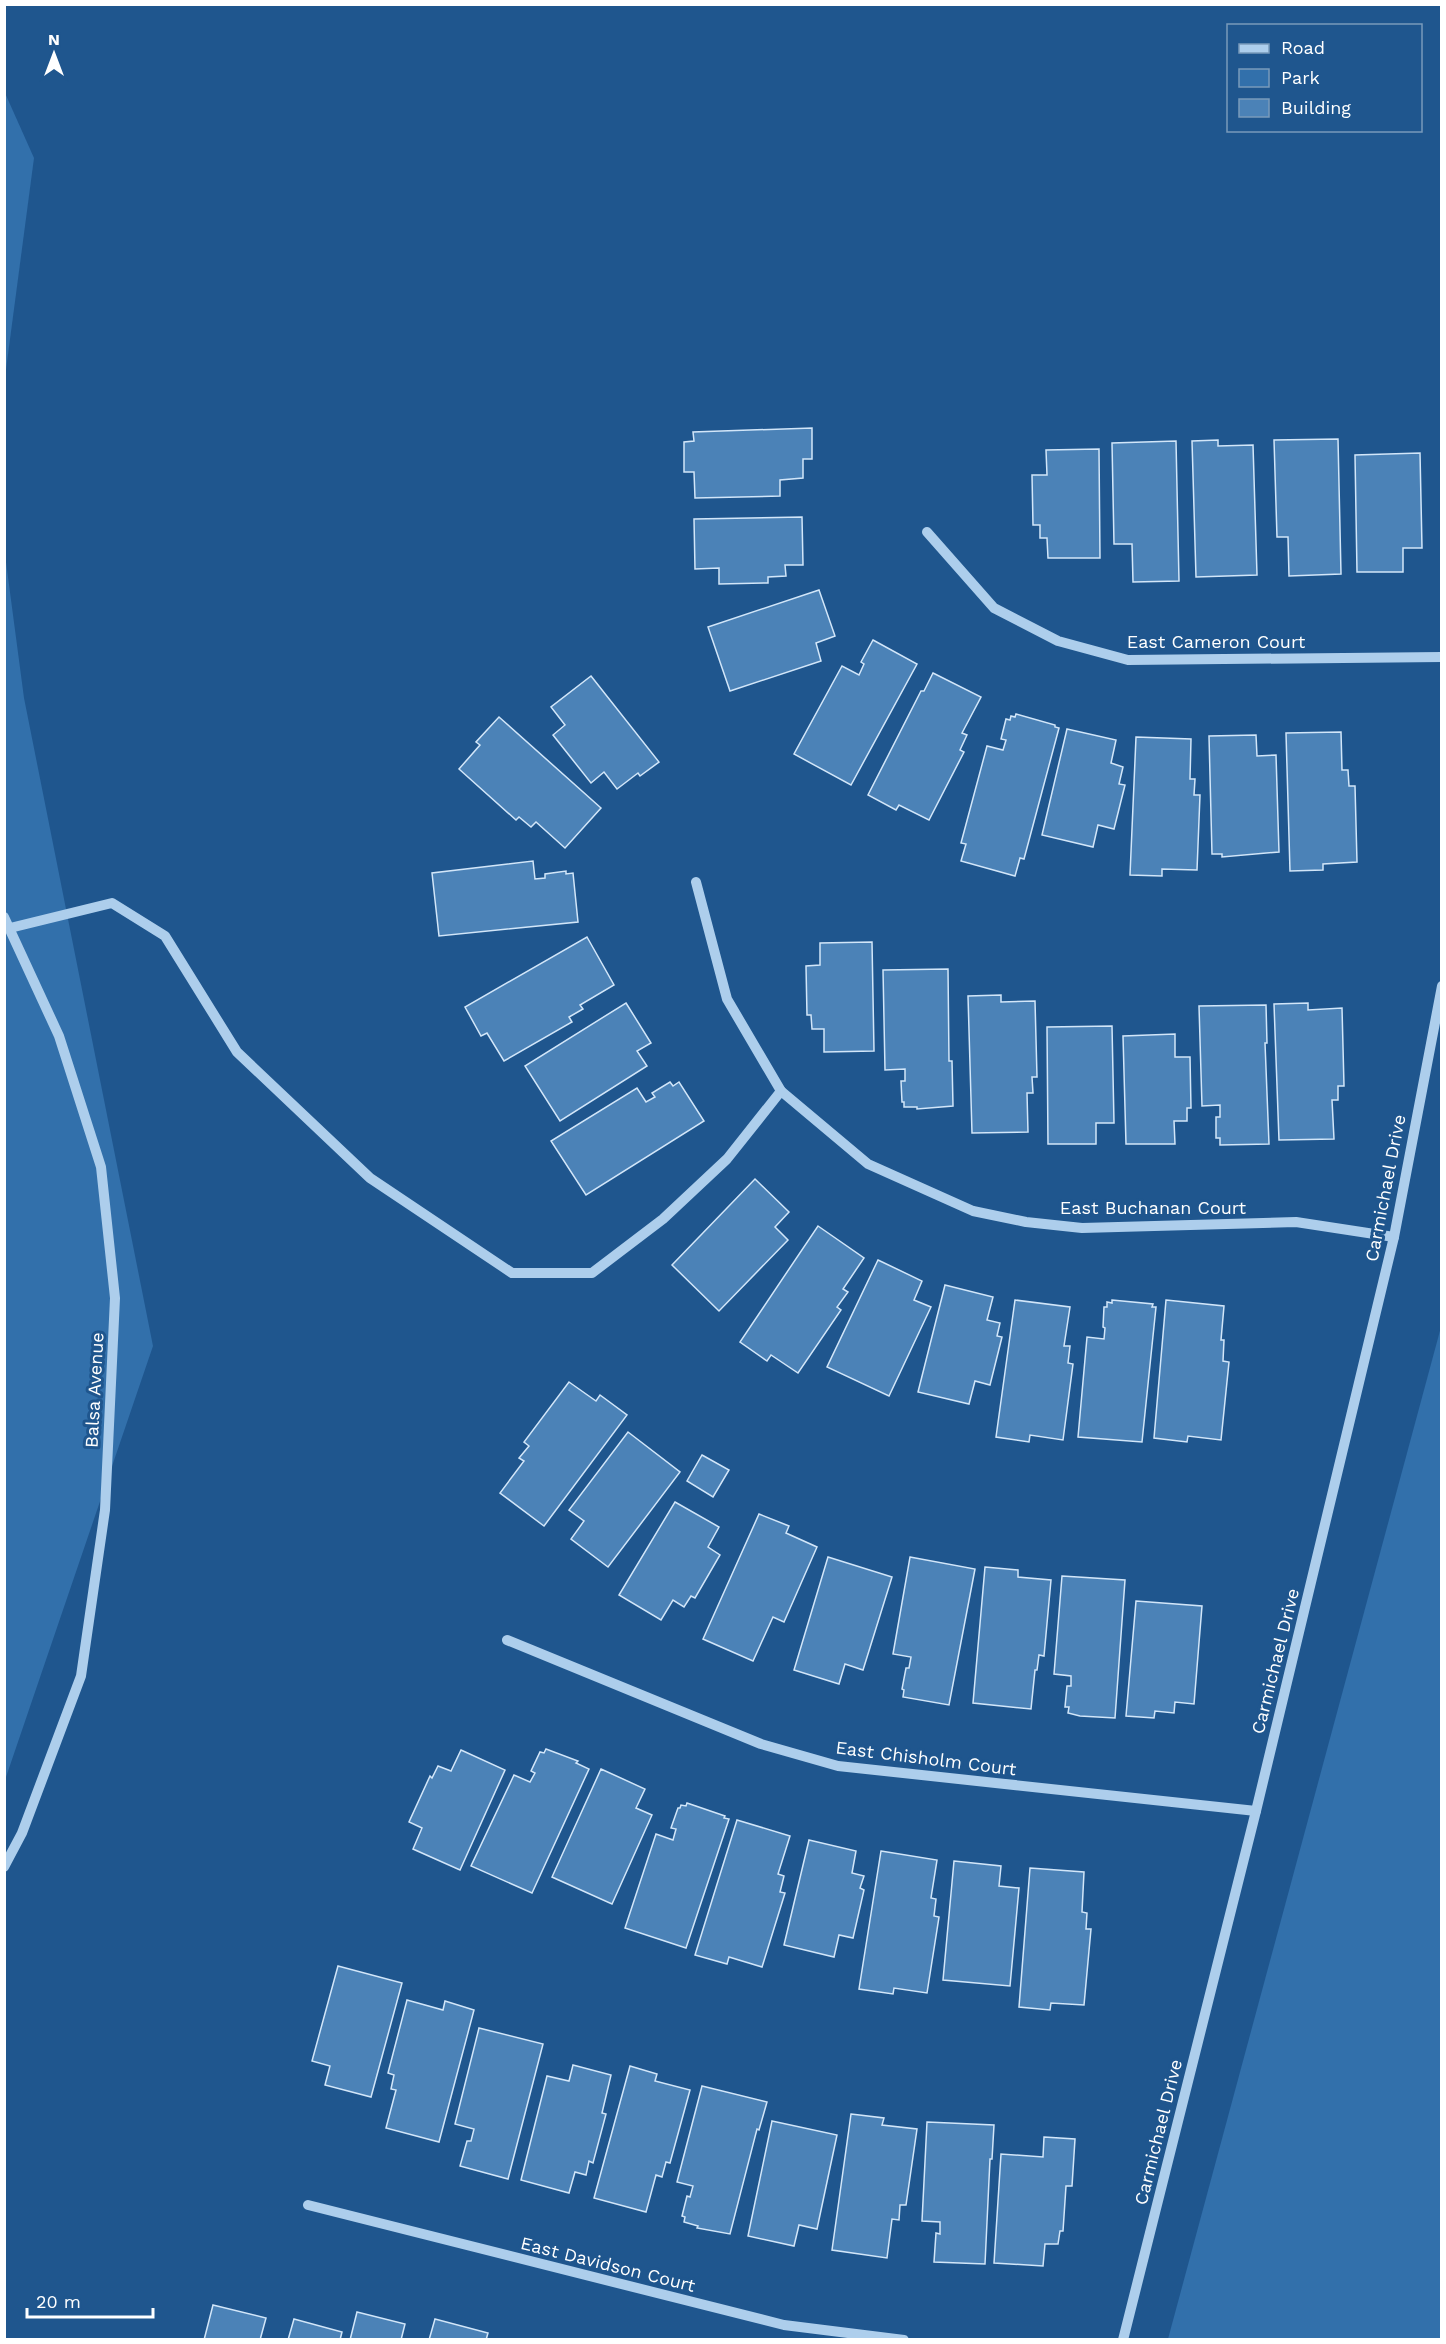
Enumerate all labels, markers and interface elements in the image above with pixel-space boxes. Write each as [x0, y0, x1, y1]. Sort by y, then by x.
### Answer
north arrow [24, 24, 84, 84]
legend [1227, 24, 1422, 132]
text: N [48, 30, 60, 49]
text: Road [1281, 37, 1325, 58]
text: Park [1281, 67, 1320, 88]
text: Building [1281, 97, 1351, 118]
street label: East Cameron Court [1127, 631, 1306, 652]
street label: Carmichael Drive [1360, 1113, 1410, 1263]
street label: East Buchanan Court [1060, 1197, 1247, 1218]
street label: Balsa Avenue [80, 1332, 108, 1448]
street label: Carmichael Drive [1247, 1586, 1303, 1736]
street label: East Chisholm Court [834, 1736, 1018, 1780]
street label: Carmichael Drive [1130, 2057, 1186, 2207]
street label: East Davidson Court [518, 2232, 698, 2296]
scale bar [27, 2281, 153, 2319]
text: 20 m [36, 2291, 81, 2312]

